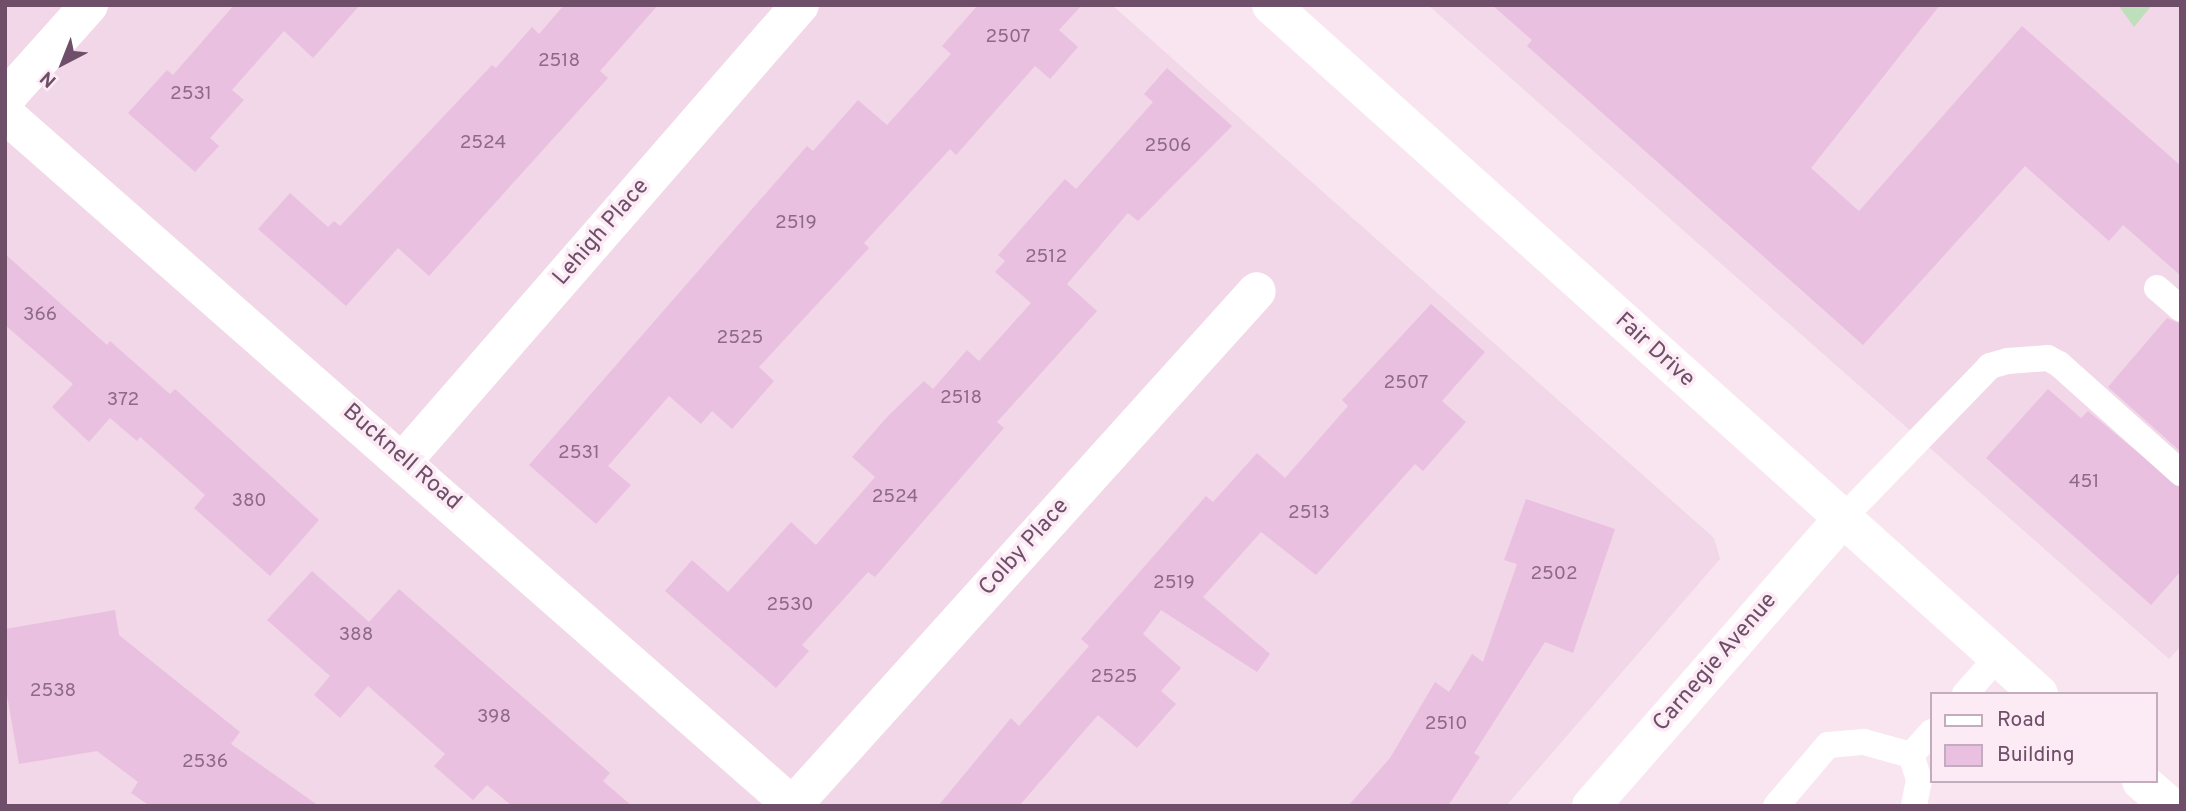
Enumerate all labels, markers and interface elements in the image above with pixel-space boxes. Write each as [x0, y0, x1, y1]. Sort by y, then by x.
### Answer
house number: 2507 [986, 27, 1030, 49]
north arrow [28, 28, 98, 98]
house number: 2518 [538, 51, 580, 73]
text: N [36, 65, 62, 92]
house number: 2531 [170, 84, 212, 106]
house number: 2524 [460, 133, 506, 155]
house number: 2506 [1145, 136, 1191, 158]
street label: Lehigh Place [548, 174, 656, 292]
house number: 2519 [775, 213, 817, 235]
house number: 2512 [1025, 247, 1067, 269]
house number: 366 [23, 305, 57, 327]
street label: Fair Drive [1608, 308, 1700, 394]
house number: 2525 [717, 328, 763, 350]
house number: 2507 [1384, 373, 1428, 395]
house number: 2518 [940, 388, 982, 410]
house number: 372 [107, 390, 139, 412]
street label: Bucknell Road [336, 399, 466, 517]
house number: 2531 [558, 443, 600, 465]
house number: 451 [2069, 472, 2099, 494]
house number: 2524 [872, 487, 918, 509]
house number: 380 [231, 491, 267, 513]
street label: Colby Place [974, 494, 1076, 602]
house number: 2513 [1288, 503, 1330, 525]
house number: 2502 [1530, 564, 1578, 586]
house number: 2519 [1153, 573, 1195, 595]
street label: Carnegie Avenue [1648, 588, 1784, 738]
house number: 2530 [767, 595, 813, 617]
house number: 388 [339, 625, 373, 647]
house number: 2525 [1091, 667, 1137, 689]
house number: 2538 [30, 681, 76, 703]
legend [1930, 692, 2158, 783]
house number: 398 [477, 707, 511, 729]
text: Road [1997, 707, 2046, 734]
house number: 2510 [1425, 714, 1467, 736]
text: Building [1997, 742, 2075, 769]
house number: 2536 [182, 752, 228, 774]

